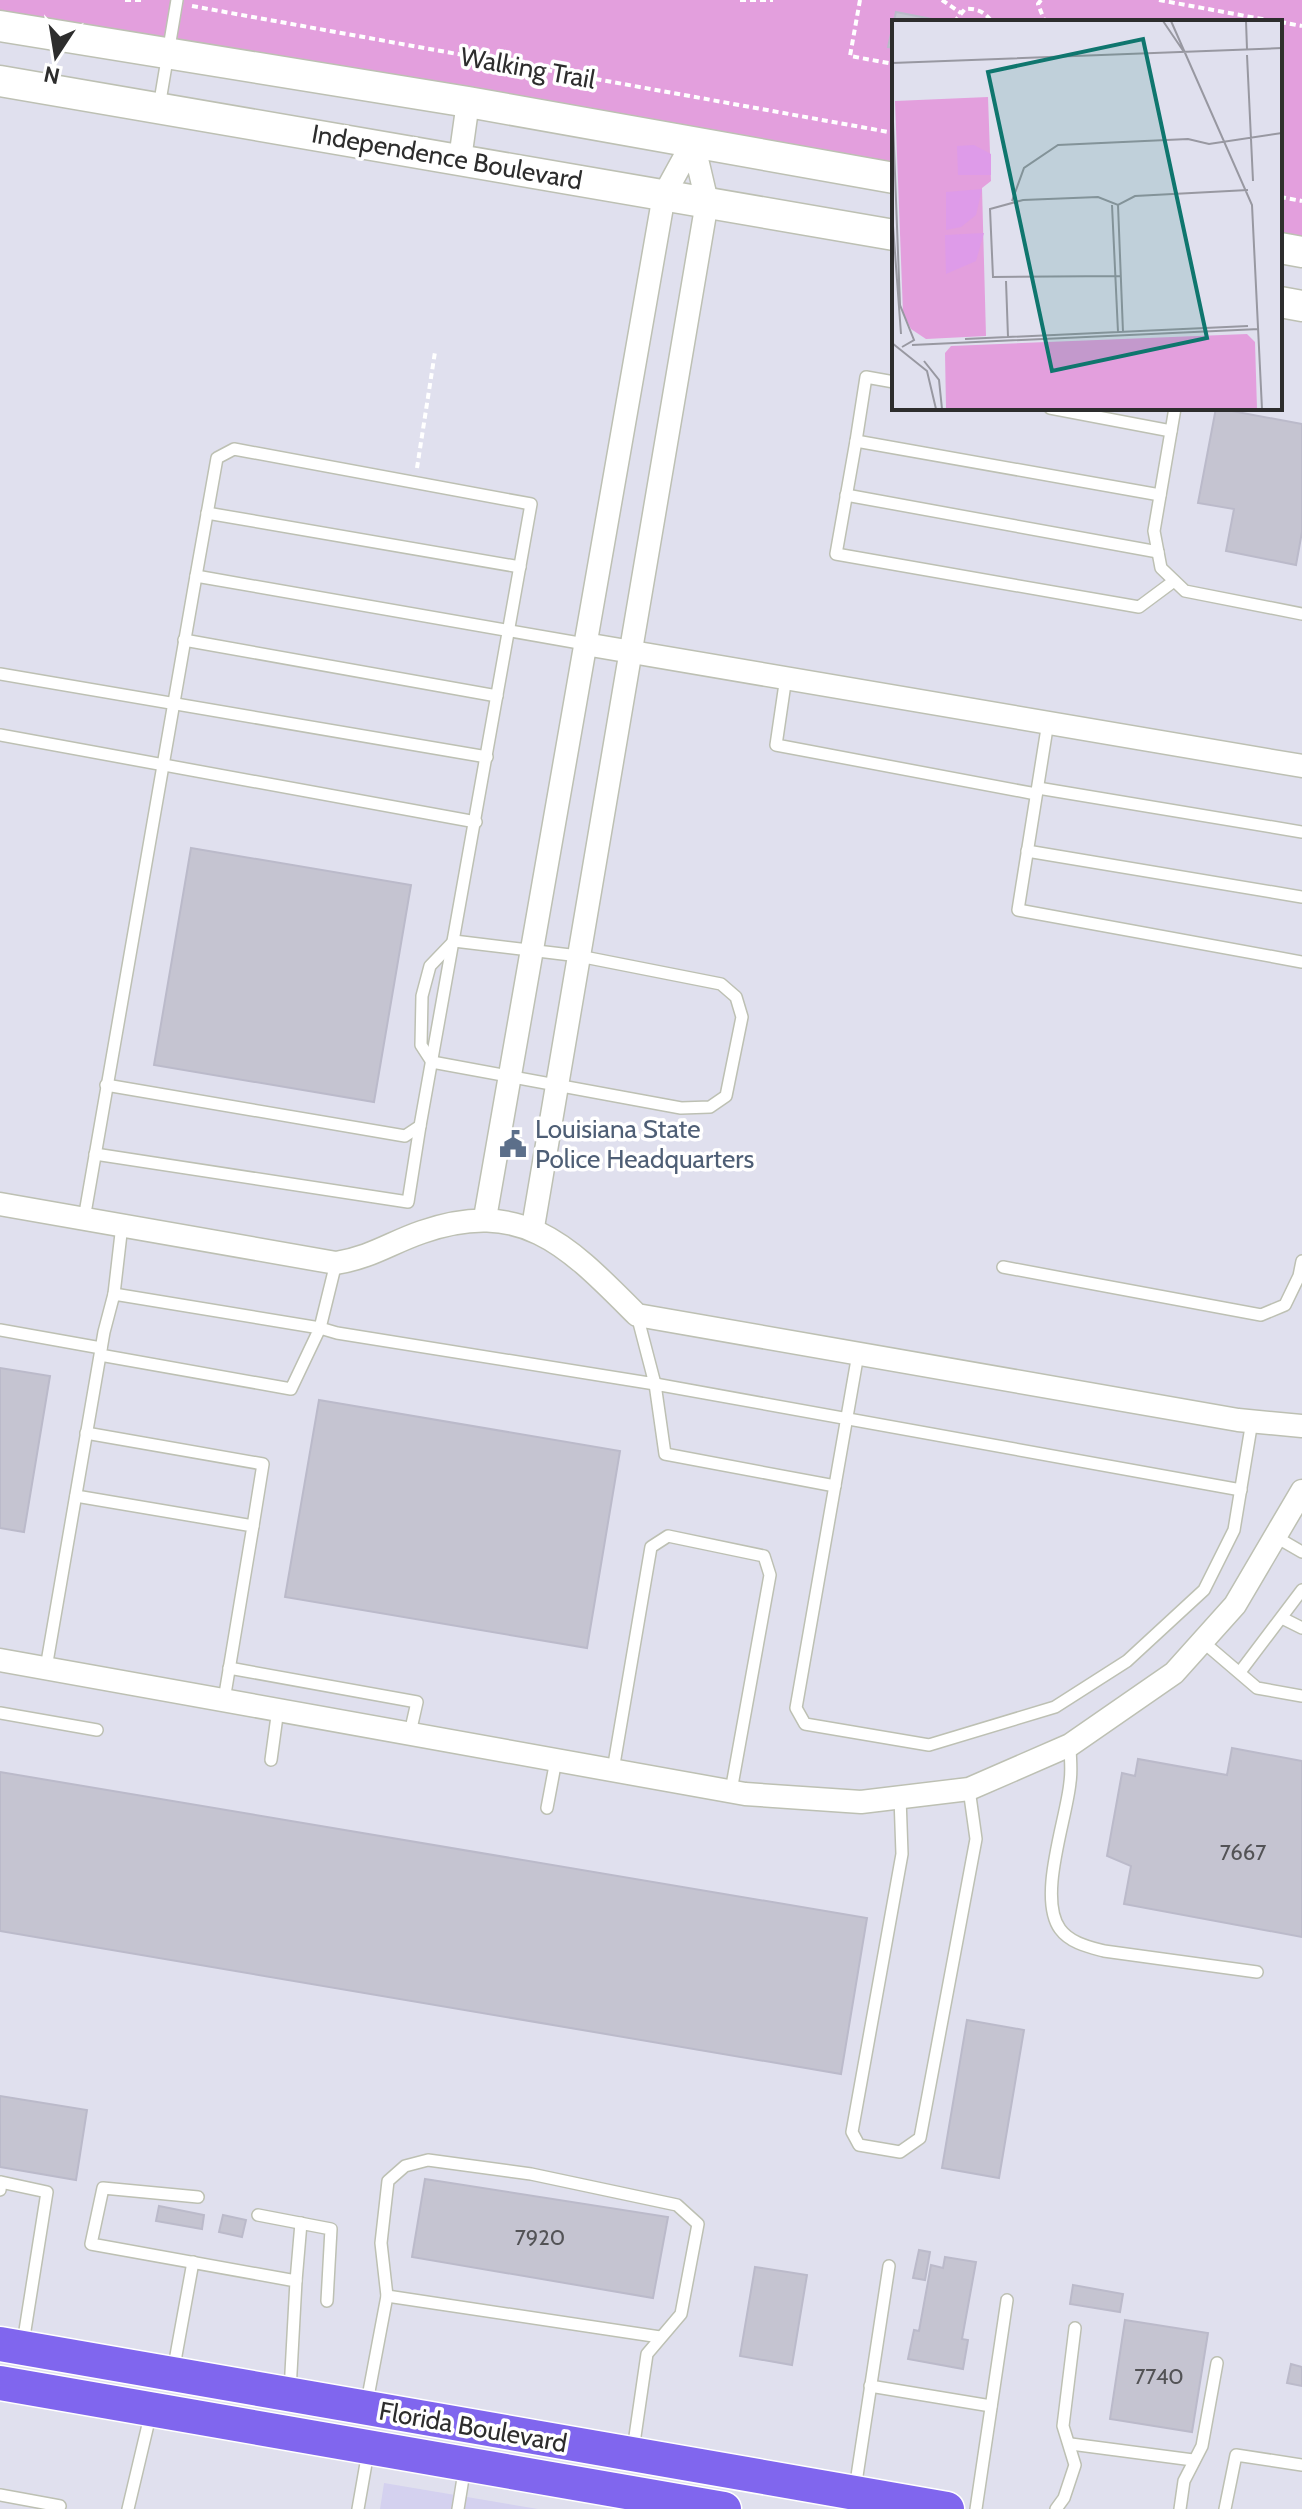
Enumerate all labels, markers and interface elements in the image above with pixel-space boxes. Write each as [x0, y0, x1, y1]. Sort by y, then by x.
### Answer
north arrow [16, 16, 96, 96]
inset map [892, 20, 1282, 410]
street label: Walking Trail [458, 40, 598, 96]
text: N [42, 60, 62, 90]
street label: Independence Boulevard [309, 117, 585, 197]
place label: Louisiana State Police Headquarters [535, 1113, 754, 1175]
public building icon: Louisiana State Police Headquarters [498, 1129, 528, 1159]
house number: 7667 [1220, 1839, 1266, 1866]
house number: 7920 [515, 2224, 565, 2251]
house number: 7740 [1134, 2363, 1184, 2390]
street label: Florida Boulevard [376, 2395, 570, 2459]

